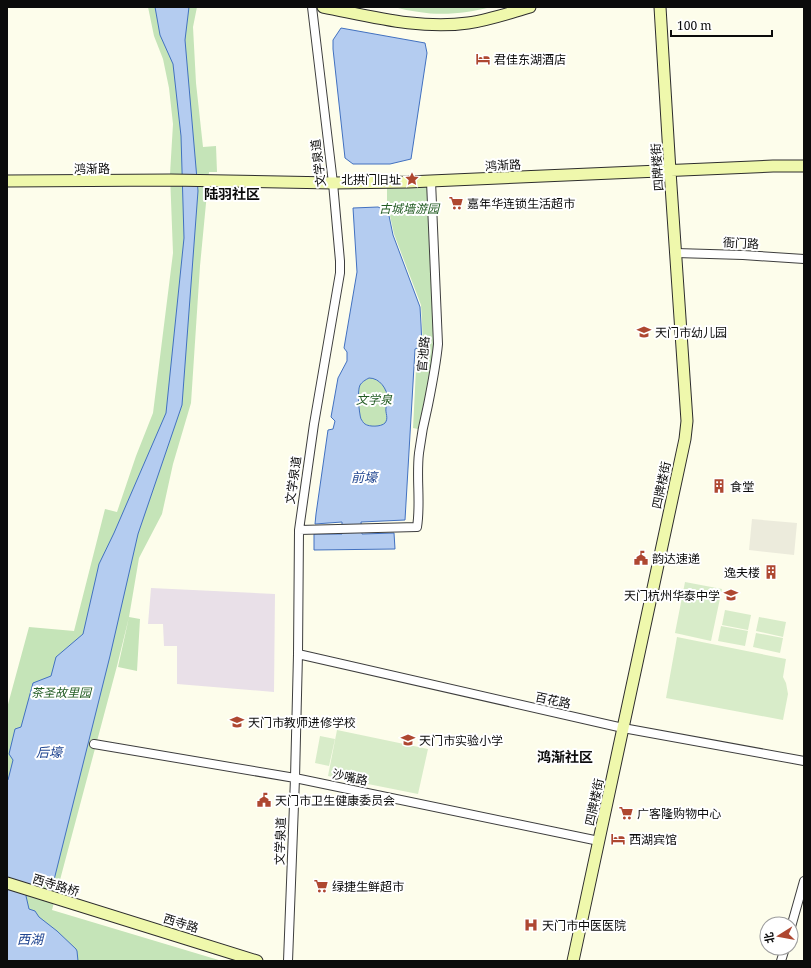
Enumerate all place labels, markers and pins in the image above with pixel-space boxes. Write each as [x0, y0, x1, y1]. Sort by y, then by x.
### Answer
hotel icon: 君佳东湖酒店 [475, 51, 491, 67]
place label: 君佳东湖酒店 [494, 51, 566, 68]
place label: 北拱门旧址 [341, 171, 401, 188]
place icon: 北拱门旧址 [404, 171, 420, 187]
supermarket icon: 嘉年华连锁生活超市 [448, 195, 464, 211]
place label: 嘉年华连锁生活超市 [467, 195, 575, 212]
school or university icon: 天门市幼儿园 [636, 324, 652, 340]
place label: 天门市幼儿园 [655, 324, 727, 341]
building icon: 食堂 [711, 478, 727, 494]
place label: 食堂 [730, 478, 754, 495]
public building icon: 韵达速递 [633, 550, 649, 566]
place label: 韵达速递 [652, 550, 700, 567]
place label: 逸夫楼 [724, 564, 760, 581]
building icon: 逸夫楼 [763, 564, 779, 580]
place label: 天门杭州华泰中学 [624, 587, 720, 604]
school or university icon: 天门杭州华泰中学 [723, 587, 739, 603]
school or university icon: 天门市教师进修学校 [229, 714, 245, 730]
place label: 天门市教师进修学校 [248, 714, 356, 731]
school or university icon: 天门市实验小学 [400, 732, 416, 748]
place label: 天门市实验小学 [419, 732, 503, 749]
public building icon: 天门市卫生健康委员会 [256, 792, 272, 808]
place label: 天门市卫生健康委员会 [275, 792, 395, 809]
supermarket icon: 广客隆购物中心 [618, 805, 634, 821]
place label: 广客隆购物中心 [637, 805, 721, 822]
hotel icon: 西湖宾馆 [610, 831, 626, 847]
place label: 西湖宾馆 [629, 831, 677, 848]
supermarket icon: 绿捷生鲜超市 [313, 878, 329, 894]
place label: 绿捷生鲜超市 [332, 878, 404, 895]
hospital icon: 天门市中医医院 [523, 917, 539, 933]
place label: 天门市中医医院 [542, 917, 626, 934]

